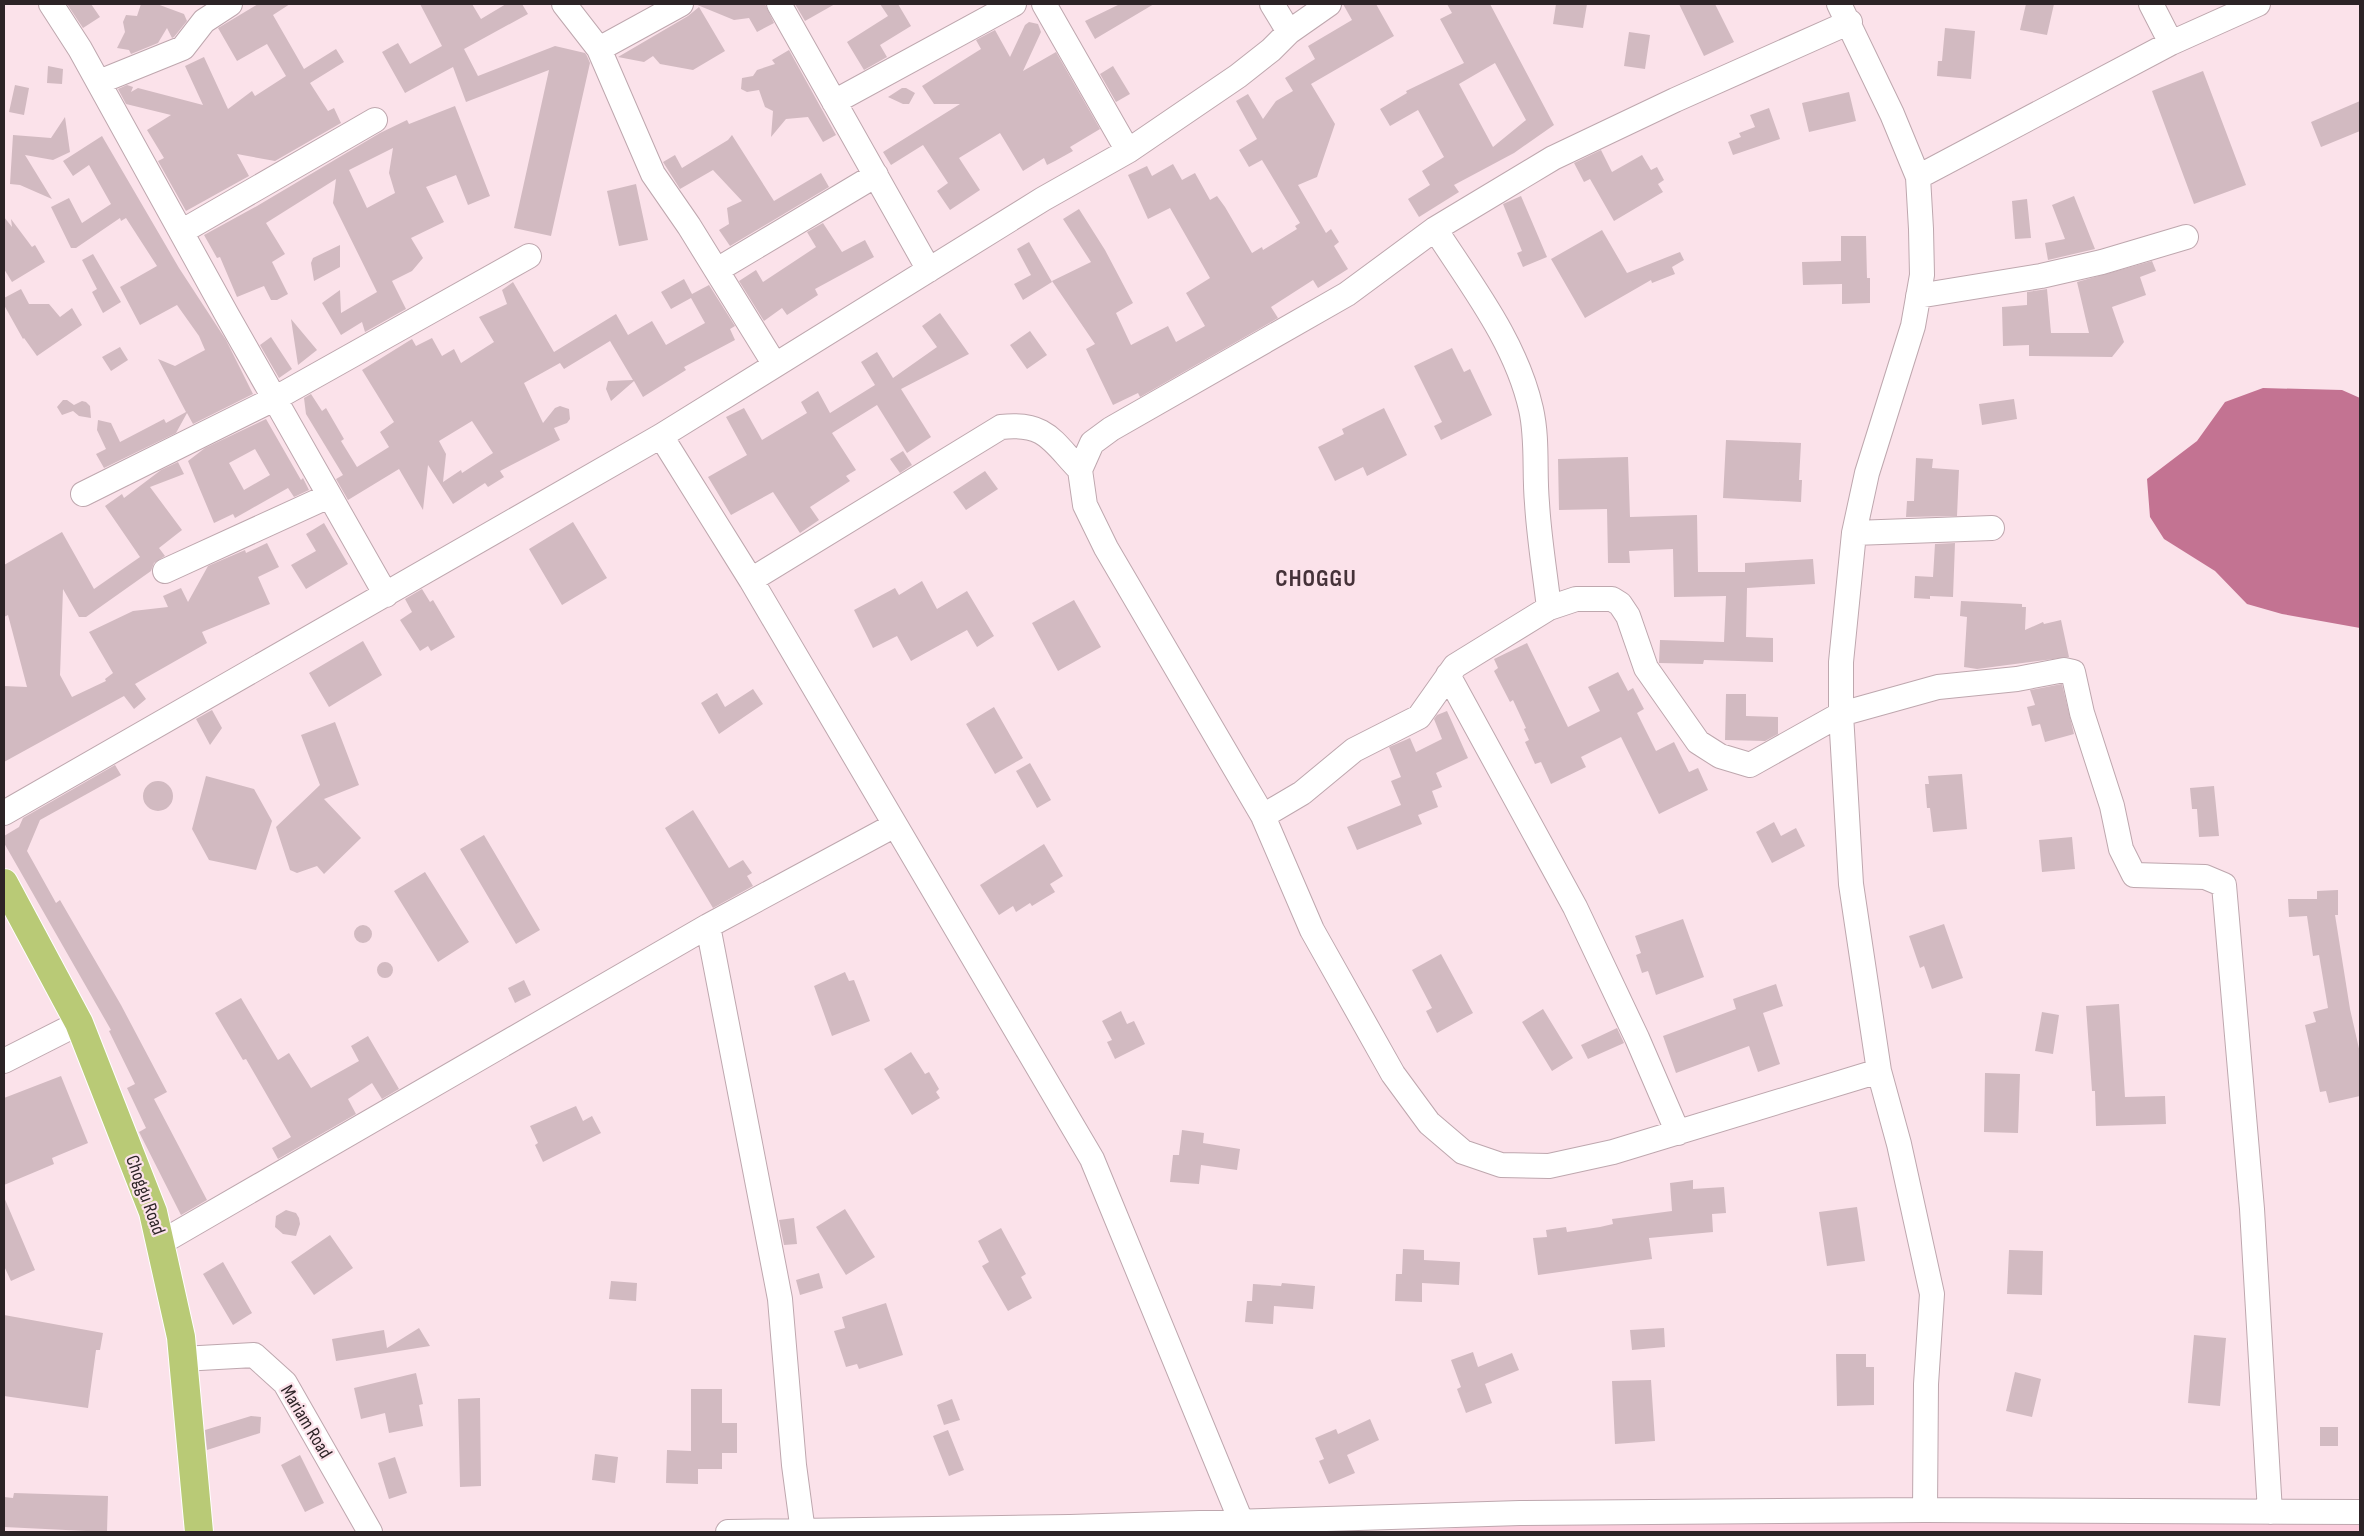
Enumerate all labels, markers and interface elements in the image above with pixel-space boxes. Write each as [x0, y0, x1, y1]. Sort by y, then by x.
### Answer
district label: CHOGGU [1275, 564, 1357, 593]
street label: Choggu Road [120, 1152, 170, 1238]
street label: Mariam Road [275, 1381, 337, 1463]

